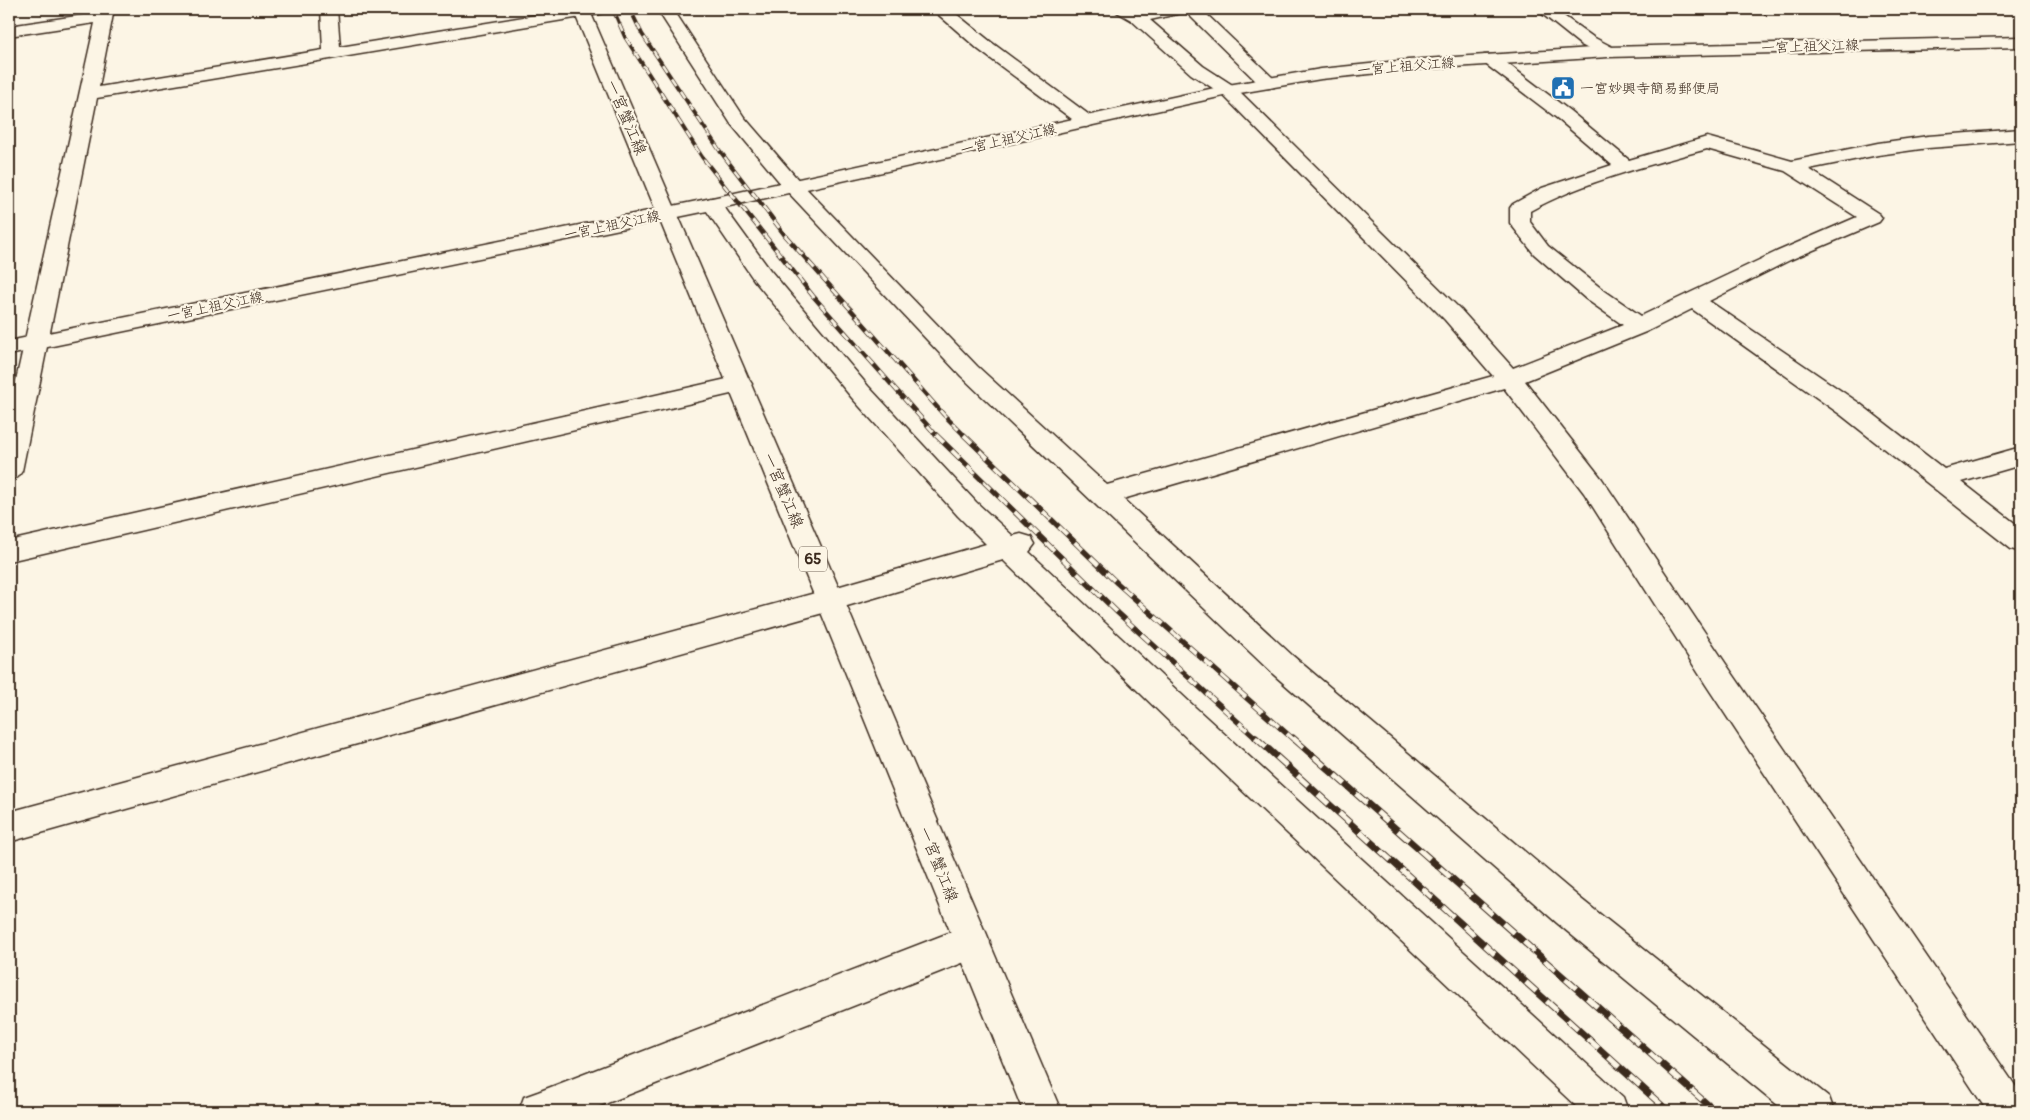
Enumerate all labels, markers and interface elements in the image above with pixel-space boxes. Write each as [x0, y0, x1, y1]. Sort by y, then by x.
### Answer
street label: 一宮上祖父江線 [1761, 36, 1859, 57]
street label: 一宮上祖父江線 [1356, 54, 1456, 79]
public building icon: 一宮妙興寺簡易郵便局 [1550, 75, 1576, 101]
street label: 一宮蟹江線 [601, 77, 651, 158]
place label: 一宮妙興寺簡易郵便局 [1580, 80, 1720, 97]
street label: 一宮上祖父江線 [958, 120, 1058, 159]
street label: 一宮上祖父江線 [562, 207, 662, 244]
street label: 一宮上祖父江線 [165, 288, 265, 325]
street label: 一宮蟹江線 [758, 450, 808, 531]
road number: 65 [799, 546, 827, 572]
street label: 一宮蟹江線 [914, 824, 962, 905]

